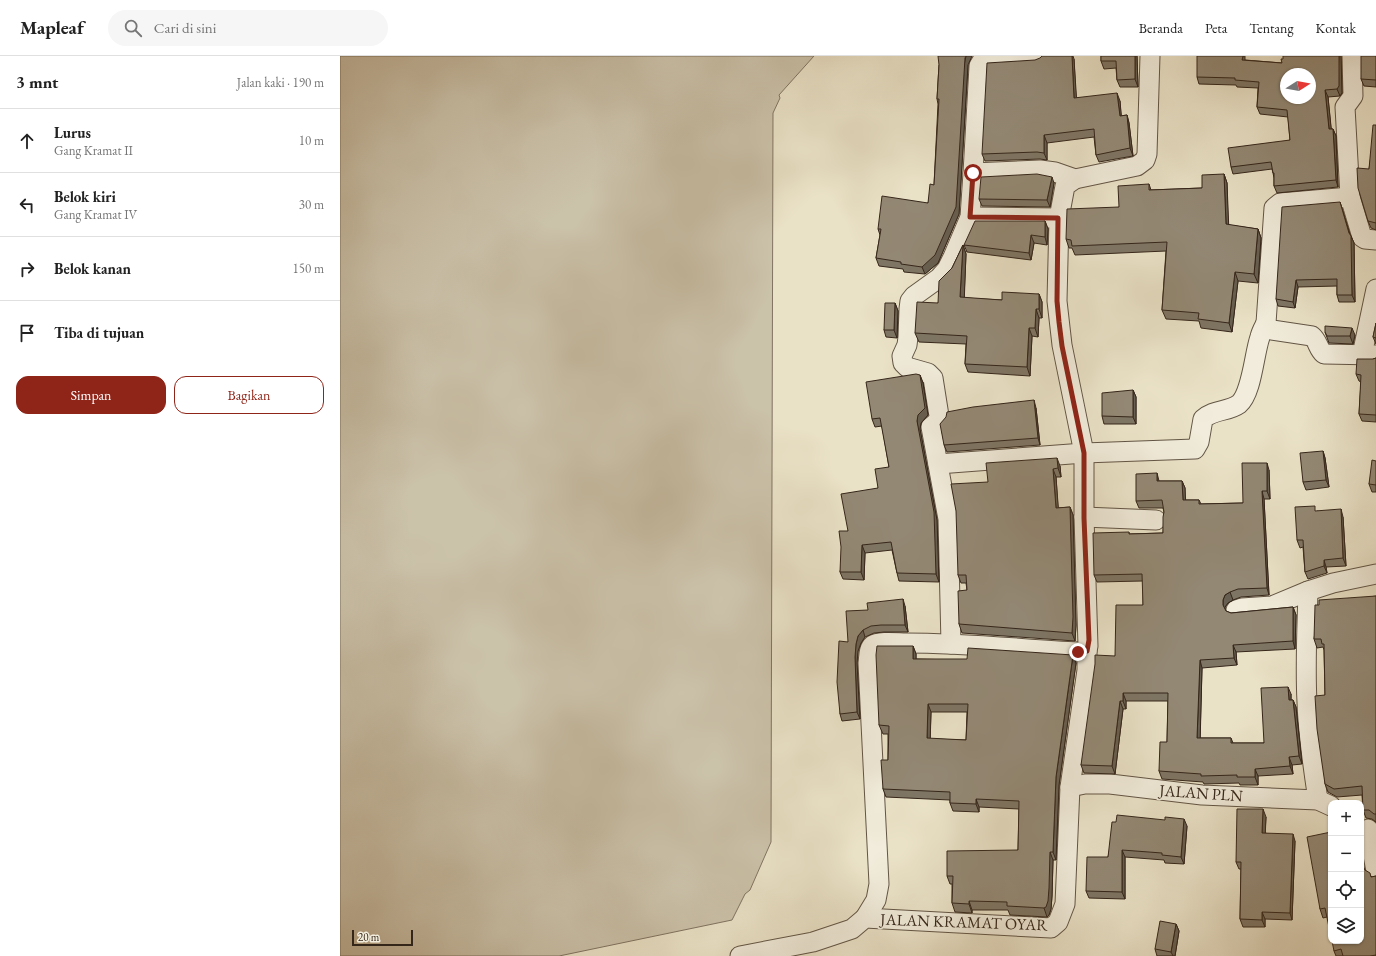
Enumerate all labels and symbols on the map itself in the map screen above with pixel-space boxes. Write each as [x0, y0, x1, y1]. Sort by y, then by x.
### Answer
north arrow [1280, 68, 1316, 104]
route start [964, 164, 982, 182]
route end [1069, 643, 1087, 661]
street label: JALAN PLN [1157, 779, 1244, 806]
street label: JALAN KRAMAT OYAR [878, 909, 1049, 935]
scale bar [352, 928, 413, 947]

